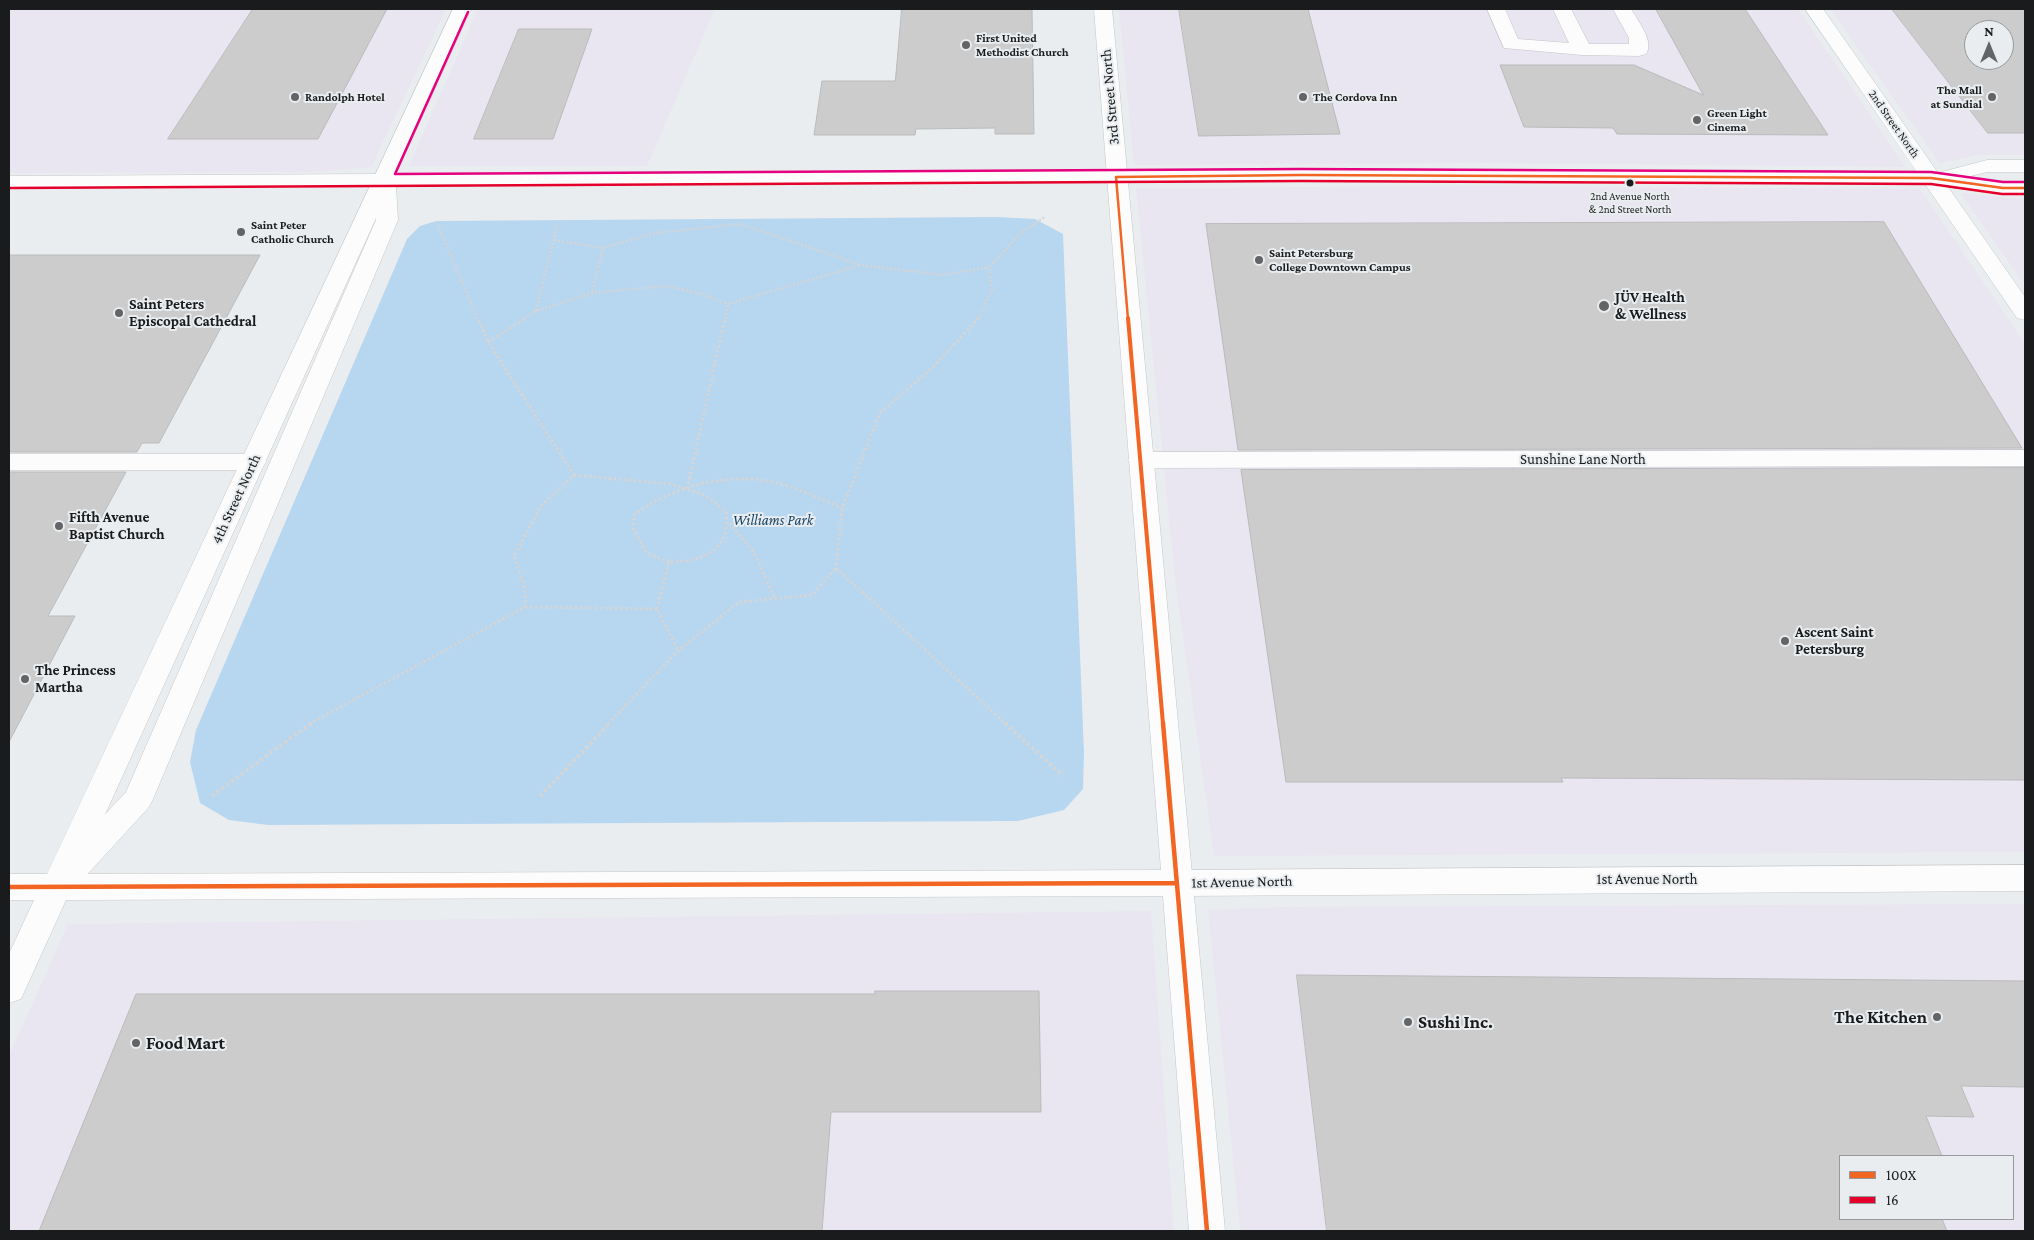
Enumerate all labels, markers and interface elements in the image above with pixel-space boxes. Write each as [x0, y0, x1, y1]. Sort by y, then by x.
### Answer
north arrow [1964, 20, 2014, 70]
text: N [1984, 23, 1994, 39]
place label: First United Methodist Church [976, 31, 1069, 59]
marker: First United Methodist Church [960, 39, 972, 51]
street label: 3rd Street North [1097, 48, 1123, 146]
place label: The Mall at Sundial [1930, 83, 1982, 111]
street label: 2nd Street North [1865, 87, 1923, 161]
place label: Randolph Hotel [305, 90, 385, 104]
place label: The Cordova Inn [1313, 90, 1397, 104]
marker: Randolph Hotel [289, 91, 301, 103]
marker: The Cordova Inn [1297, 91, 1309, 103]
marker: The Mall at Sundial [1986, 91, 1998, 103]
place label: Green Light Cinema [1707, 106, 1767, 134]
marker: Green Light Cinema [1691, 114, 1703, 126]
marker: 2nd Avenue North & 2nd Street North [1625, 178, 1635, 188]
place label: 2nd Avenue North & 2nd Street North [1589, 190, 1671, 216]
place label: Saint Peter Catholic Church [251, 218, 334, 246]
marker: Saint Peter Catholic Church [235, 226, 247, 238]
place label: Saint Petersburg College Downtown Campus [1269, 246, 1411, 274]
marker: Saint Petersburg College Downtown Campus [1253, 254, 1265, 266]
place label: JÜV Health & Wellness [1615, 288, 1686, 323]
place label: Saint Peters Episcopal Cathedral [129, 295, 256, 330]
marker: JÜV Health & Wellness [1597, 299, 1611, 313]
marker: Saint Peters Episcopal Cathedral [113, 307, 125, 319]
street label: Sunshine Lane North [1520, 450, 1646, 468]
street label: 4th Street North [207, 451, 265, 547]
place label: Fifth Avenue Baptist Church [69, 508, 165, 543]
park label: Williams Park [733, 511, 813, 529]
marker: Fifth Avenue Baptist Church [53, 520, 65, 532]
place label: Ascent Saint Petersburg [1795, 623, 1874, 658]
marker: Ascent Saint Petersburg [1779, 635, 1791, 647]
place label: The Princess Martha [35, 661, 116, 696]
marker: The Princess Martha [19, 673, 31, 685]
street label: 1st Avenue North [1596, 870, 1698, 888]
street label: 1st Avenue North [1191, 872, 1293, 892]
place label: The Kitchen [1834, 1006, 1927, 1028]
place label: Sushi Inc. [1418, 1011, 1493, 1033]
marker: The Kitchen [1931, 1011, 1943, 1023]
marker: Sushi Inc. [1402, 1016, 1414, 1028]
place label: Food Mart [146, 1032, 225, 1054]
marker: Food Mart [130, 1037, 142, 1049]
legend [1839, 1155, 2014, 1220]
text: 100X [1886, 1167, 1916, 1183]
text: 16 [1886, 1192, 1899, 1208]

